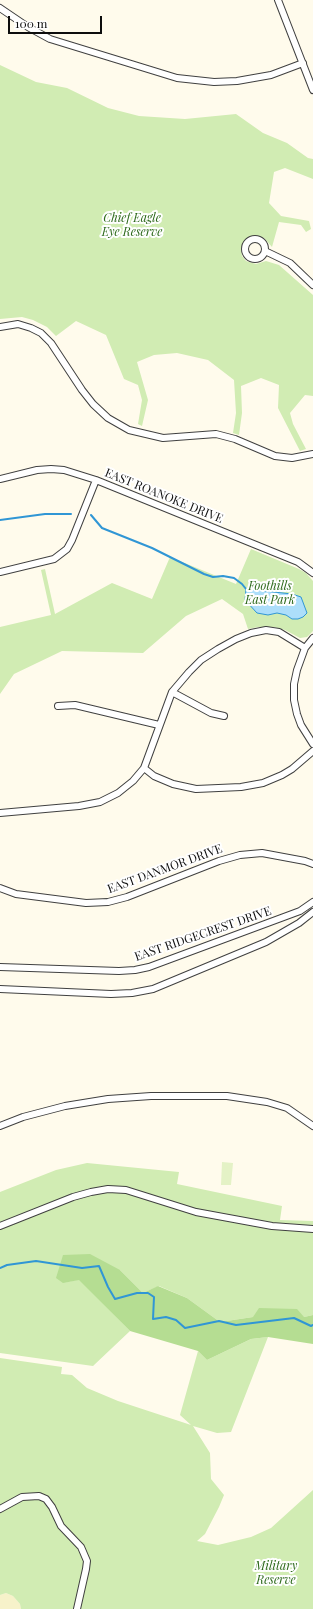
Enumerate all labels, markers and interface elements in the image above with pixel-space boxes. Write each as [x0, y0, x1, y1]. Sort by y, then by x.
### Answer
scale bar [10, 8, 104, 34]
text: 100 m [15, 15, 47, 31]
park label: Chief Eagle Eye Reserve [102, 211, 162, 239]
street label: EAST ROANOKE DRIVE [103, 466, 225, 526]
park label: Foothills East Park [245, 579, 295, 607]
street label: EAST DANMOR DRIVE [106, 842, 224, 896]
street label: EAST RIDGECREST DRIVE [133, 904, 273, 964]
park label: Military Reserve [255, 1559, 297, 1587]

